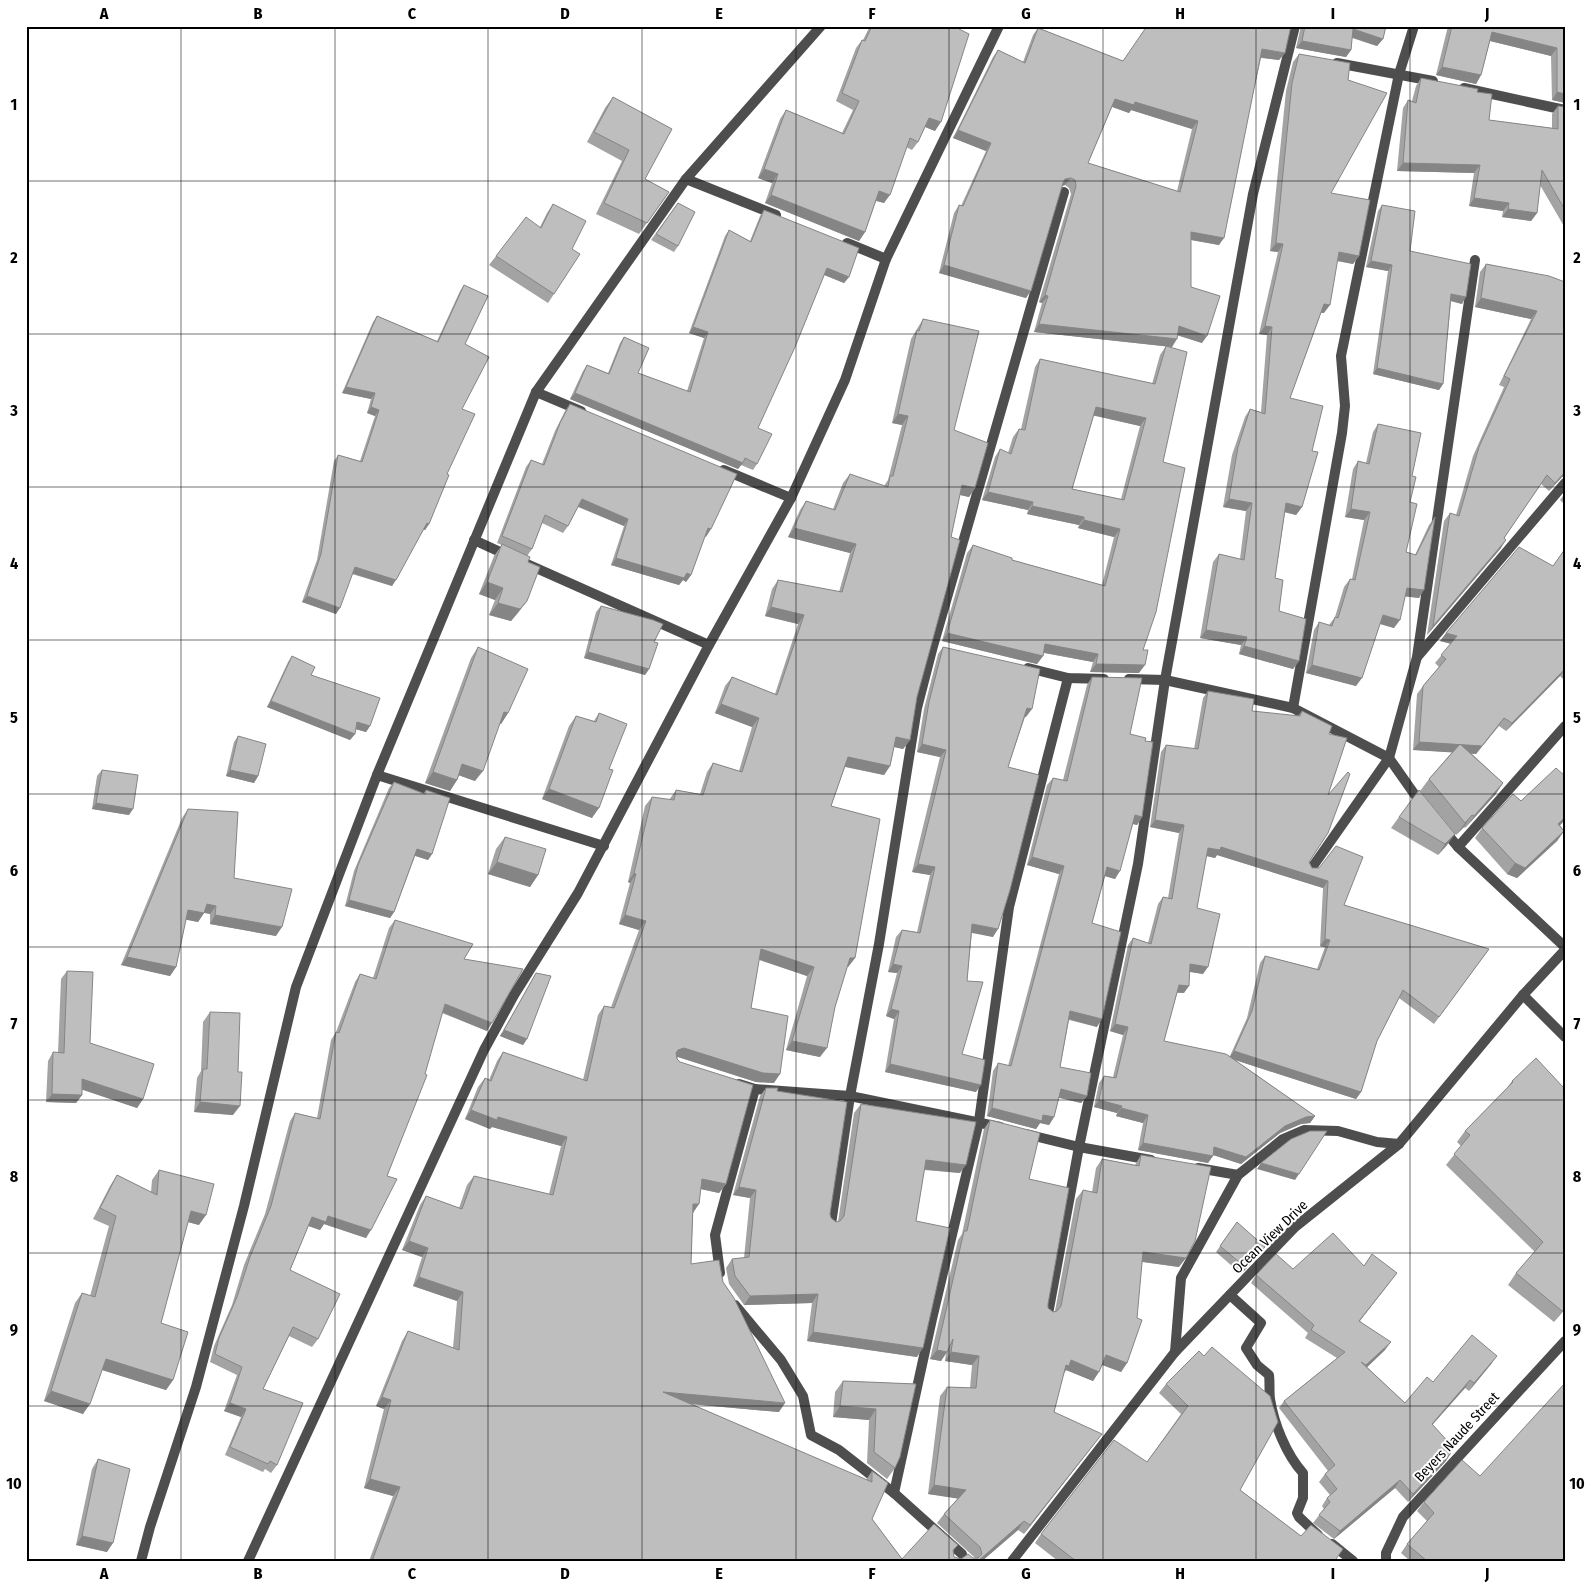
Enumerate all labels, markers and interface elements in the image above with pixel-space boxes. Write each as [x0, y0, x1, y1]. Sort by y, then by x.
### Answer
text: A [99, 4, 109, 23]
text: B [254, 4, 263, 23]
text: C [408, 4, 417, 23]
text: D [560, 4, 570, 23]
text: E [715, 4, 723, 23]
text: F [868, 4, 876, 23]
text: G [1021, 4, 1031, 23]
text: H [1175, 4, 1185, 23]
text: I [1331, 4, 1335, 23]
text: J [1484, 4, 1489, 23]
text: 1 [11, 95, 17, 114]
text: 1 [1574, 95, 1580, 114]
text: 2 [9, 248, 18, 267]
text: 2 [1572, 248, 1581, 267]
text: 3 [9, 401, 18, 420]
text: 3 [1572, 401, 1581, 420]
text: 4 [10, 554, 18, 573]
text: 4 [1573, 554, 1581, 573]
text: 5 [10, 708, 18, 727]
text: 5 [1573, 708, 1581, 727]
text: 6 [10, 861, 18, 880]
text: 6 [1573, 861, 1581, 880]
text: 7 [11, 1014, 18, 1033]
text: 7 [1574, 1014, 1581, 1033]
text: 8 [10, 1167, 19, 1186]
text: 8 [1573, 1167, 1582, 1186]
street label: Ocean View Drive [1229, 1197, 1311, 1277]
text: 9 [10, 1320, 18, 1339]
text: 9 [1573, 1320, 1581, 1339]
street label: Beyers Naude Street [1411, 1388, 1503, 1485]
text: 10 [6, 1474, 22, 1493]
text: 10 [1569, 1474, 1585, 1493]
text: A [99, 1564, 109, 1583]
text: B [254, 1564, 263, 1583]
text: C [408, 1564, 417, 1583]
text: D [560, 1564, 570, 1583]
text: E [715, 1564, 723, 1583]
text: F [868, 1564, 876, 1583]
text: G [1021, 1564, 1031, 1583]
text: H [1175, 1564, 1185, 1583]
text: I [1331, 1564, 1335, 1583]
text: J [1484, 1564, 1489, 1583]

